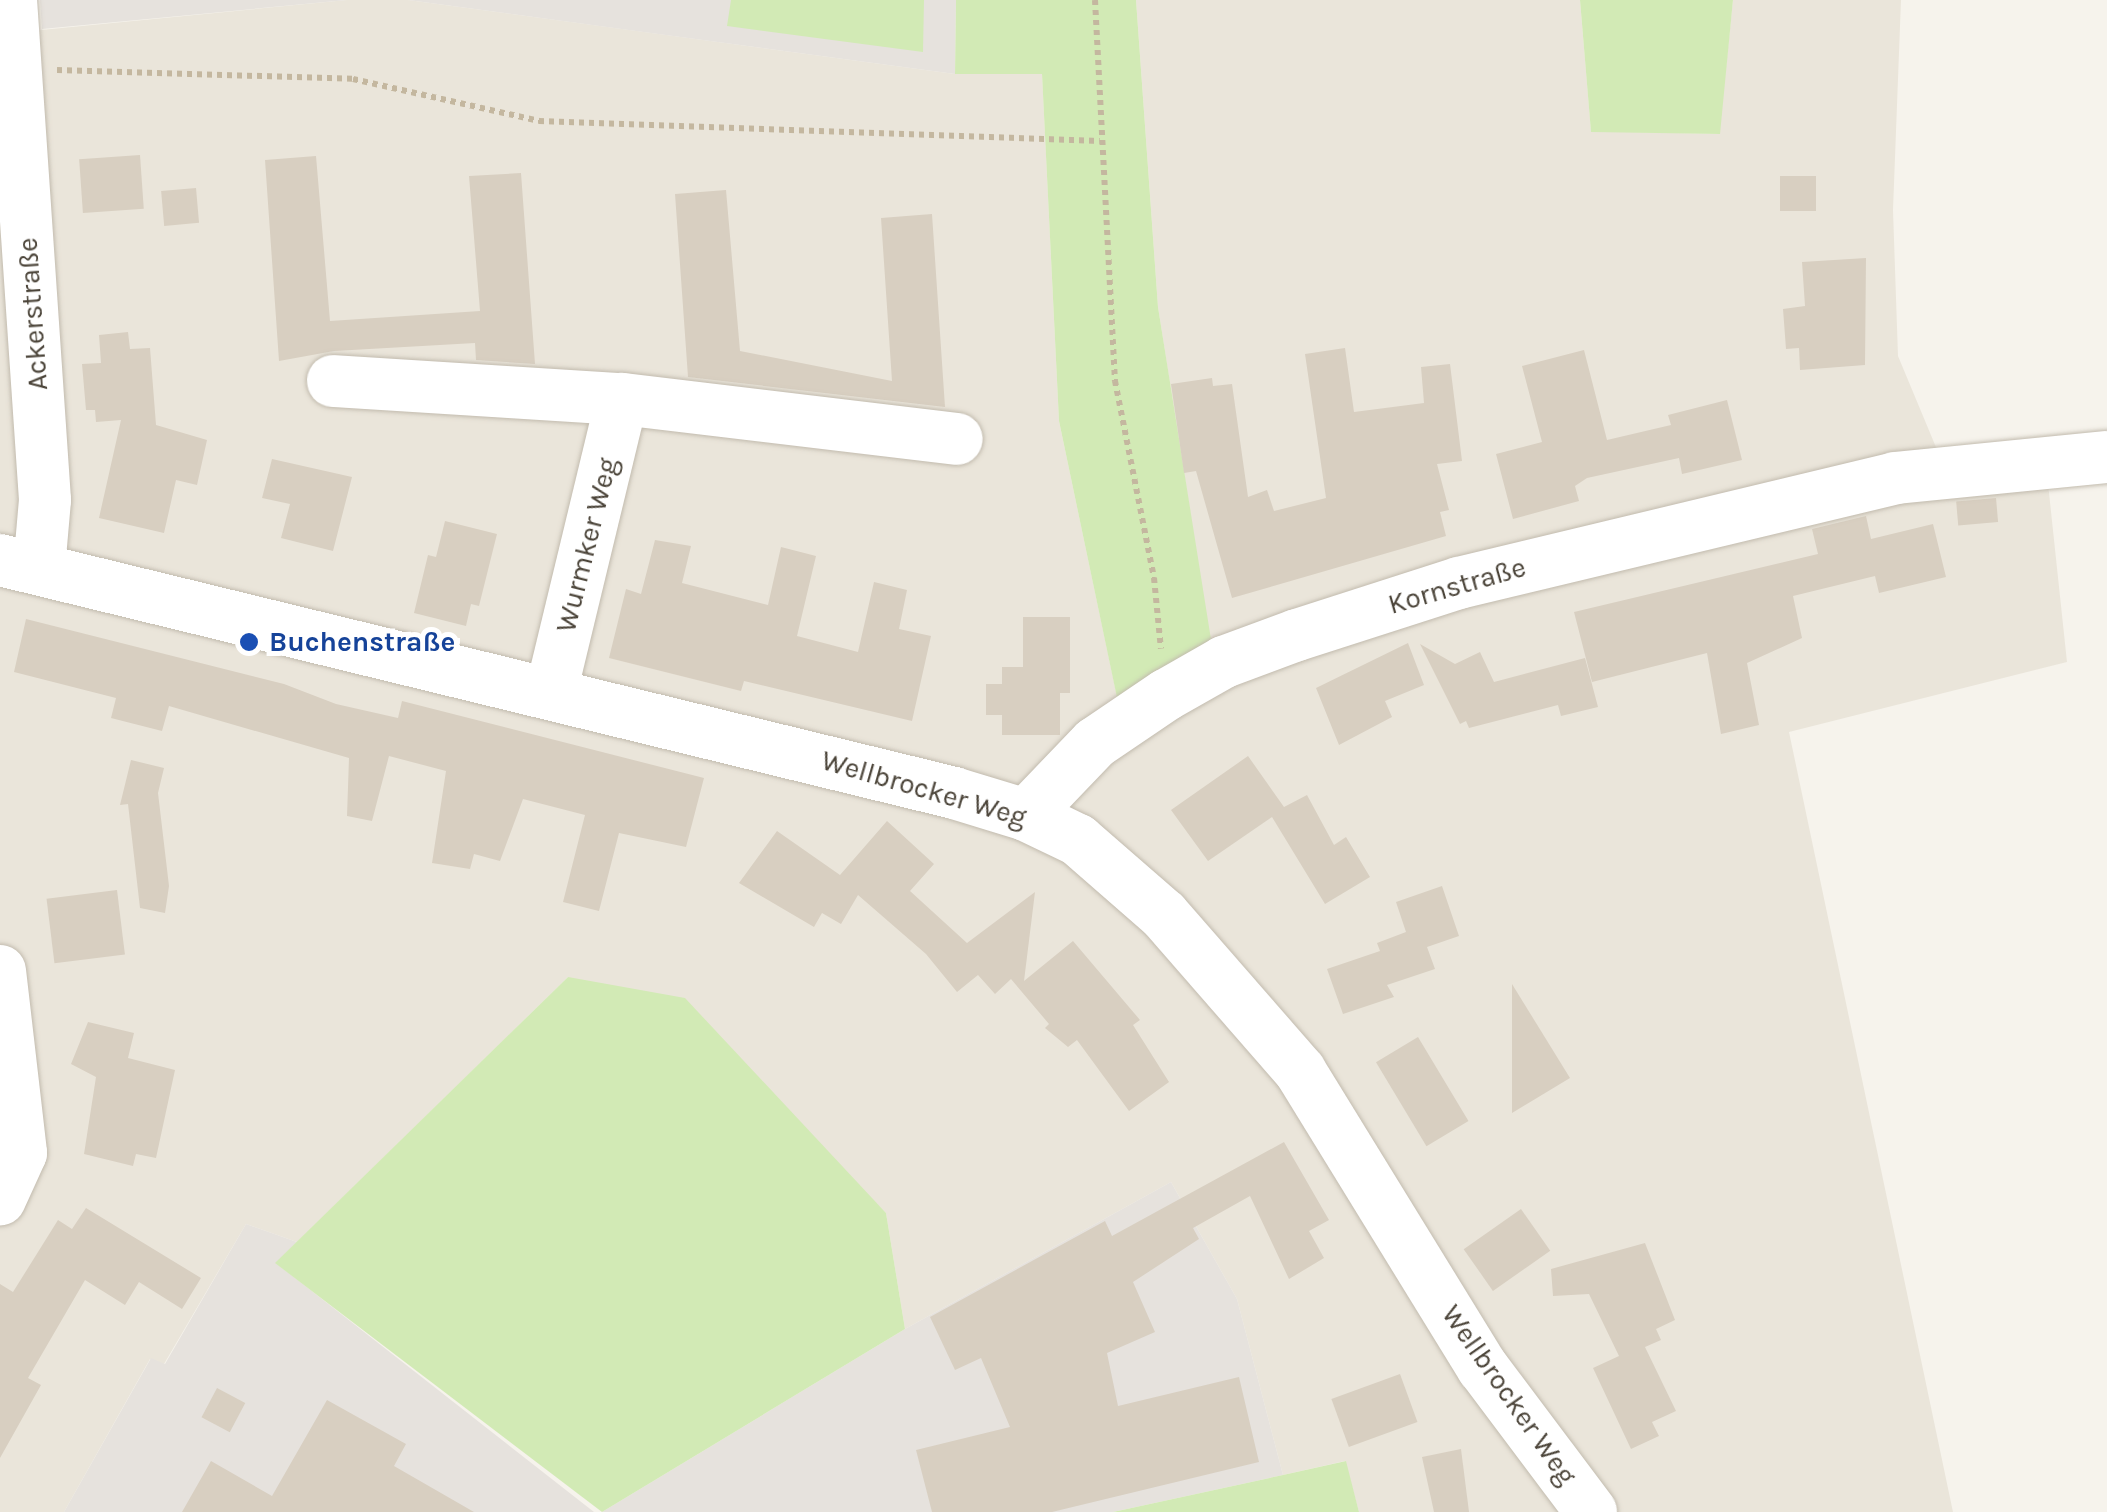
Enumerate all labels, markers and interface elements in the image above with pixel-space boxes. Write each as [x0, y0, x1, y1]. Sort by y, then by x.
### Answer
street label: Ackerstraße [11, 236, 55, 392]
street label: Wurmker Weg [549, 454, 625, 636]
street label: Kornstraße [1384, 550, 1530, 622]
place label: Buchenstraße [269, 625, 455, 659]
marker: Buchenstraße [238, 631, 260, 653]
street label: Wellbrocker Weg [818, 744, 1030, 834]
street label: Wellbrocker Weg [1434, 1299, 1584, 1491]

